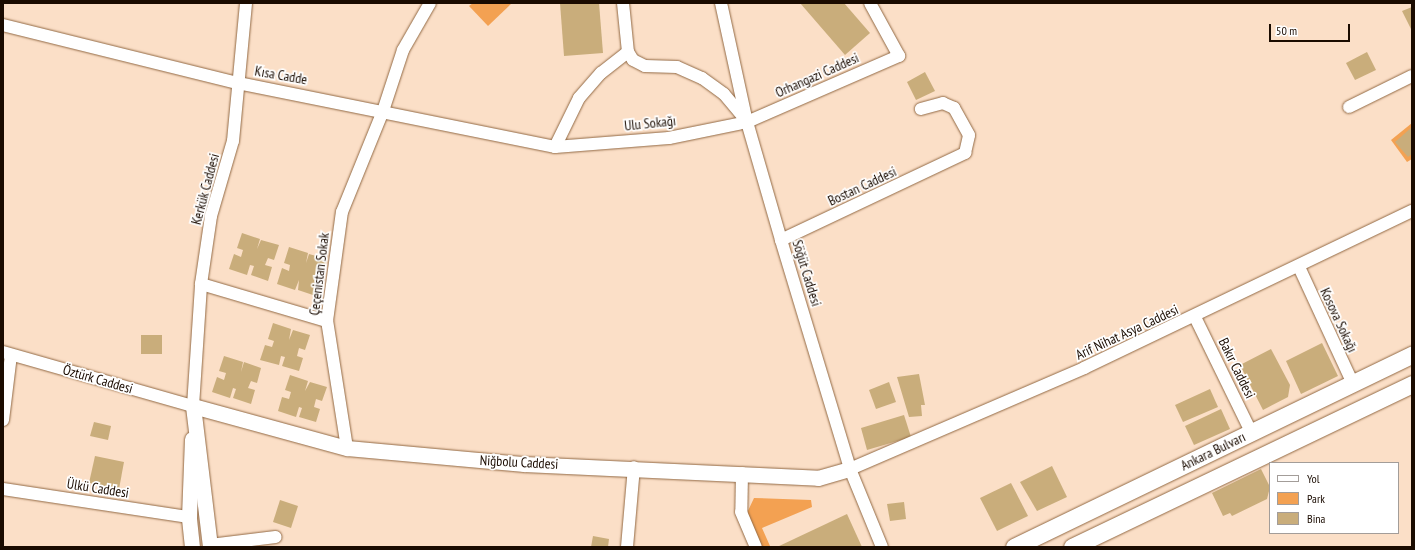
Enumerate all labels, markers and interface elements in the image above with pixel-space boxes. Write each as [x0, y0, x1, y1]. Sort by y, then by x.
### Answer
scale bar [1271, 16, 1352, 42]
text: 50 m [1276, 23, 1297, 38]
street label: Orhangazi Caddesi [773, 49, 861, 101]
street label: Kısa Cadde [253, 62, 309, 88]
street label: Ulu Sokağı [623, 112, 677, 134]
street label: Kerkük Caddesi [187, 151, 223, 227]
street label: Bostan Caddesi [825, 163, 899, 209]
street label: Çeçenistan Sokak [306, 232, 332, 316]
street label: Söğüt Caddesi [789, 238, 825, 308]
street label: Kosova Sokağı [1317, 285, 1361, 355]
street label: Arif Nihat Asya Caddesi [1073, 301, 1181, 363]
street label: Bakır Caddesi [1215, 335, 1259, 401]
street label: Öztürk Caddesi [61, 361, 135, 397]
street label: Ankara Bulvarı [1178, 428, 1248, 474]
street label: Niğbolu Caddesi [479, 452, 559, 472]
legend [1269, 462, 1399, 534]
text: Yol [1307, 471, 1320, 486]
street label: Ülkü Caddesi [66, 475, 130, 501]
text: Park [1307, 491, 1325, 506]
text: Bina [1307, 511, 1325, 526]

